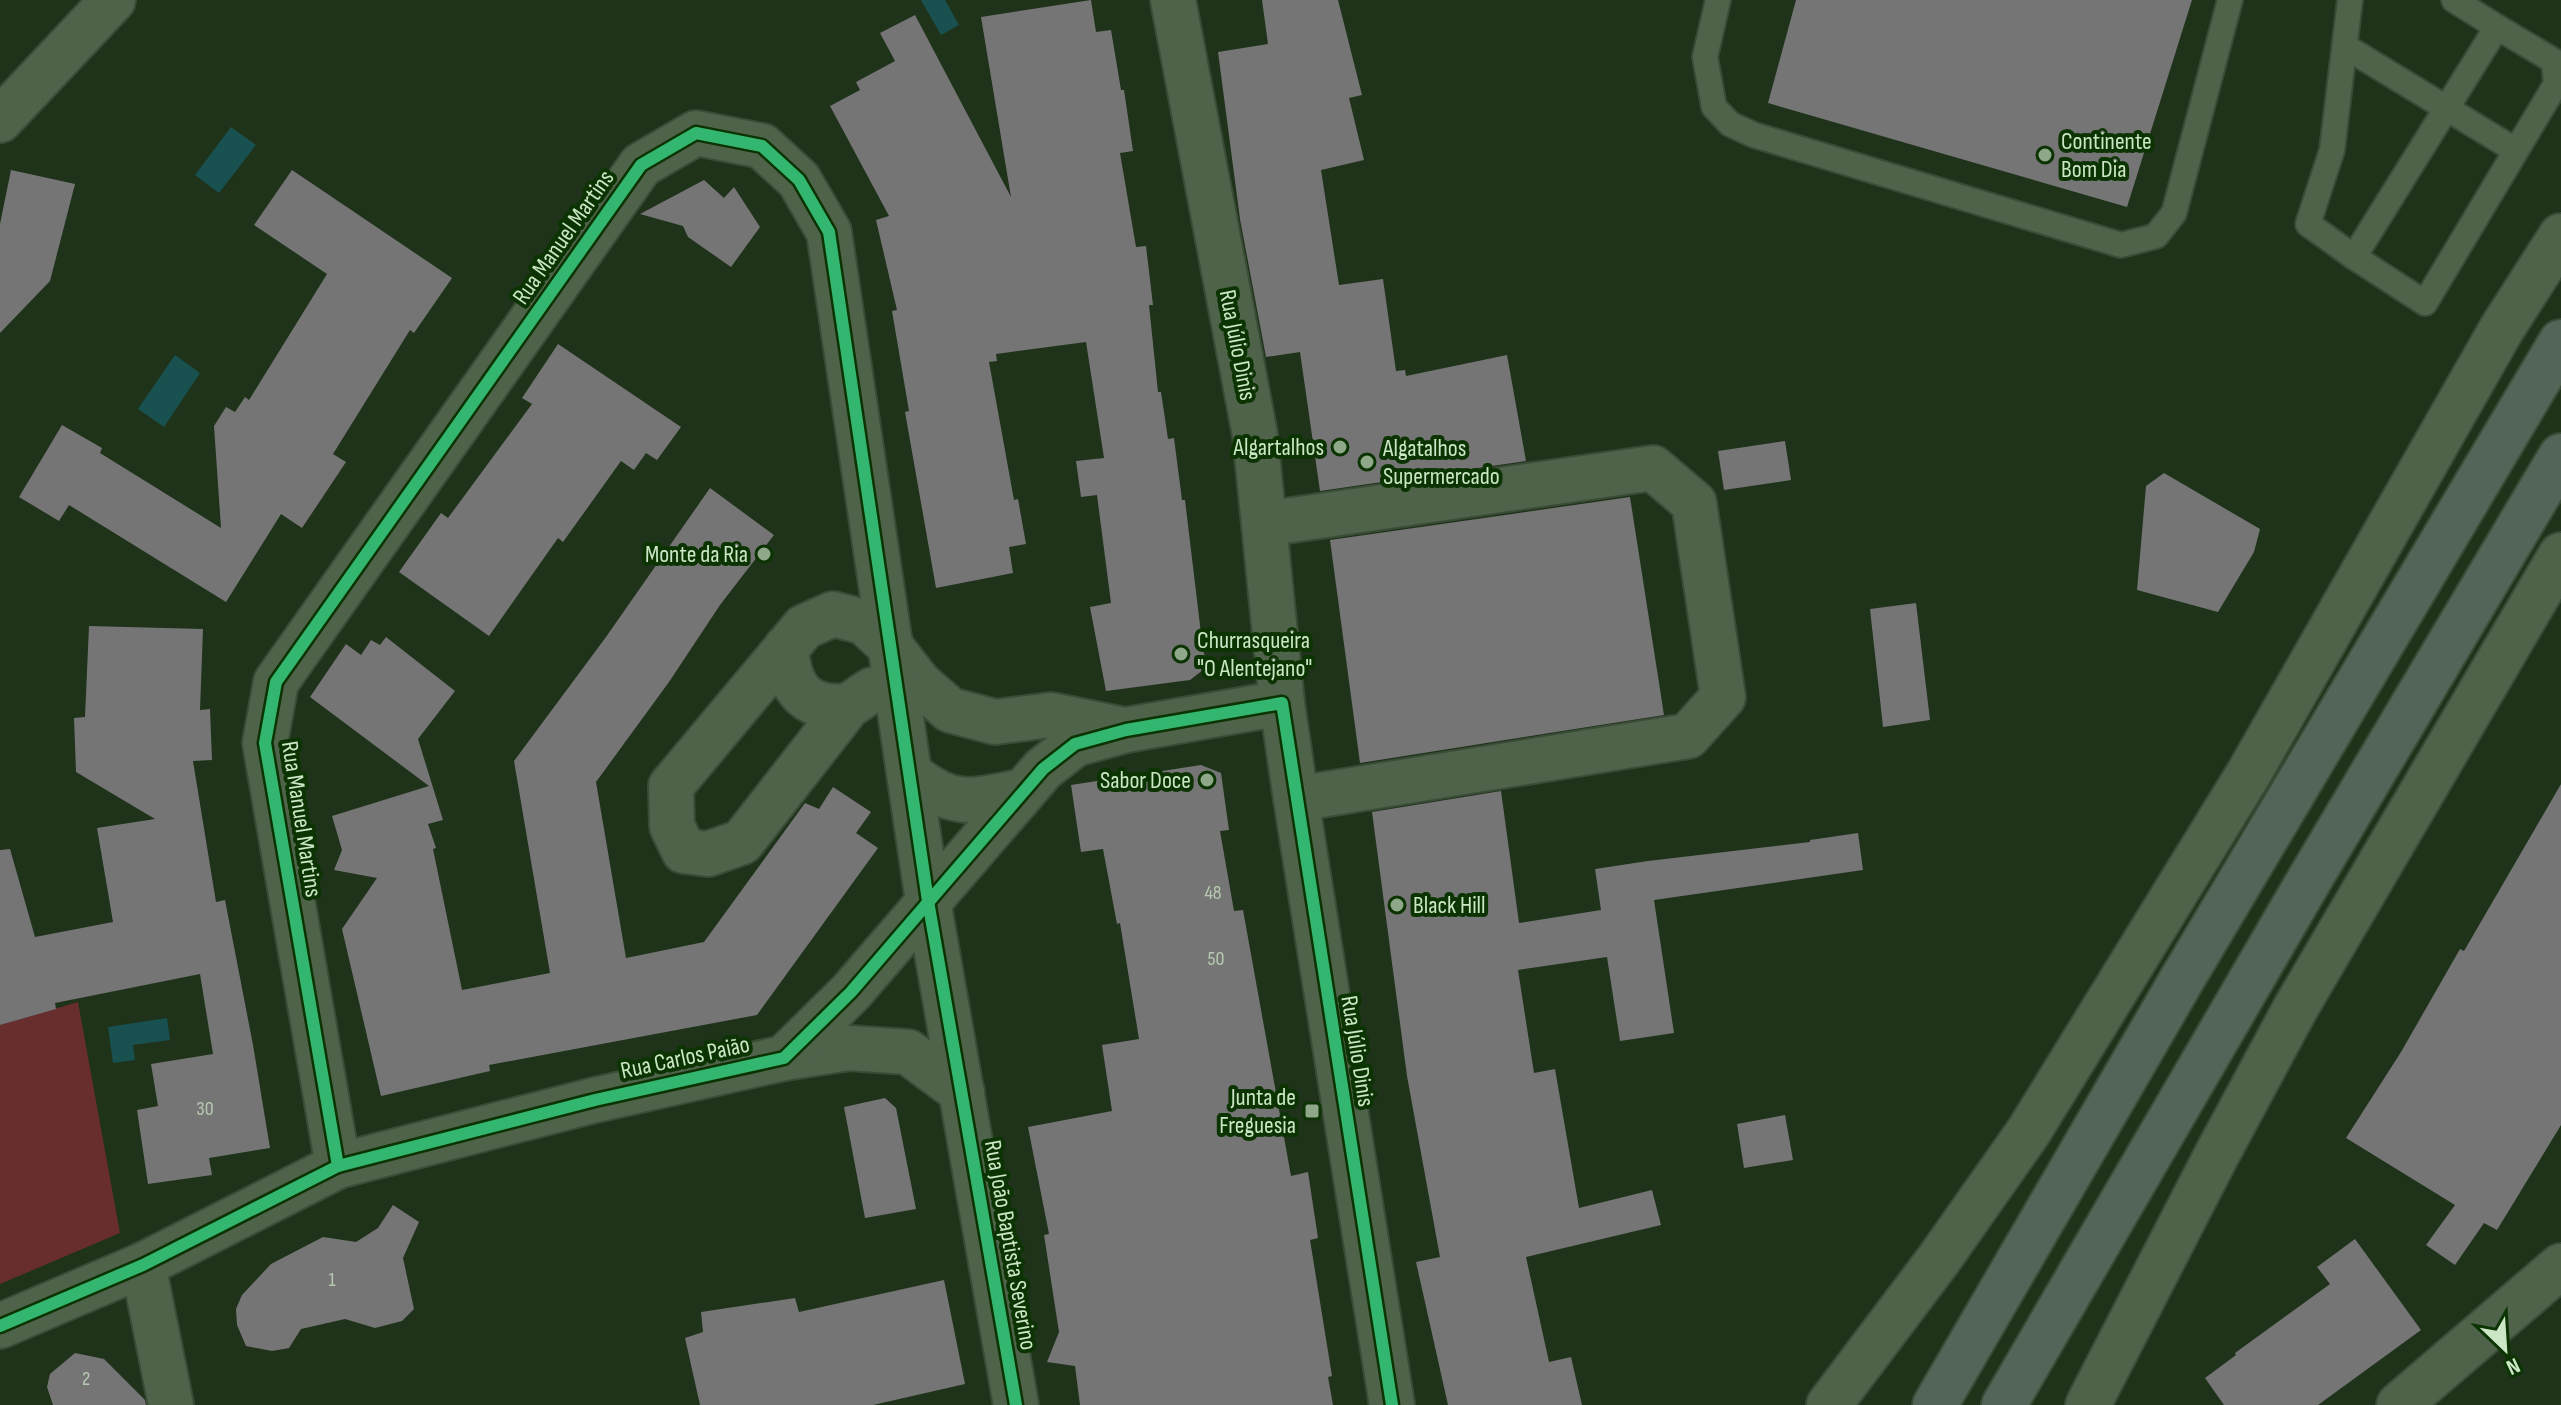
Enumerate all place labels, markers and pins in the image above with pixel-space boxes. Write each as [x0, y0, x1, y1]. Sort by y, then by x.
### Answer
place label: Continente Bom Dia [2061, 127, 2152, 184]
marker: Continente Bom Dia [2036, 146, 2054, 164]
place label: Algartalhos [1233, 433, 1324, 462]
place label: Algatalhos Supermercado [1382, 434, 1500, 491]
marker: Algartalhos [1331, 438, 1349, 456]
marker: Algatalhos Supermercado [1358, 453, 1376, 471]
place label: Monte da Ria [645, 540, 748, 569]
marker: Monte da Ria [755, 545, 773, 563]
place label: Churrasqueira "O Alentejano" [1197, 626, 1312, 683]
marker: Churrasqueira "O Alentejano" [1172, 645, 1190, 663]
place label: Sabor Doce [1100, 766, 1191, 795]
marker: Sabor Doce [1198, 771, 1216, 789]
place label: Black Hill [1413, 891, 1486, 920]
marker: Black Hill [1388, 896, 1406, 914]
place label: Junta de Freguesia [1219, 1083, 1296, 1140]
marker: Junta de Freguesia [1303, 1102, 1321, 1120]

